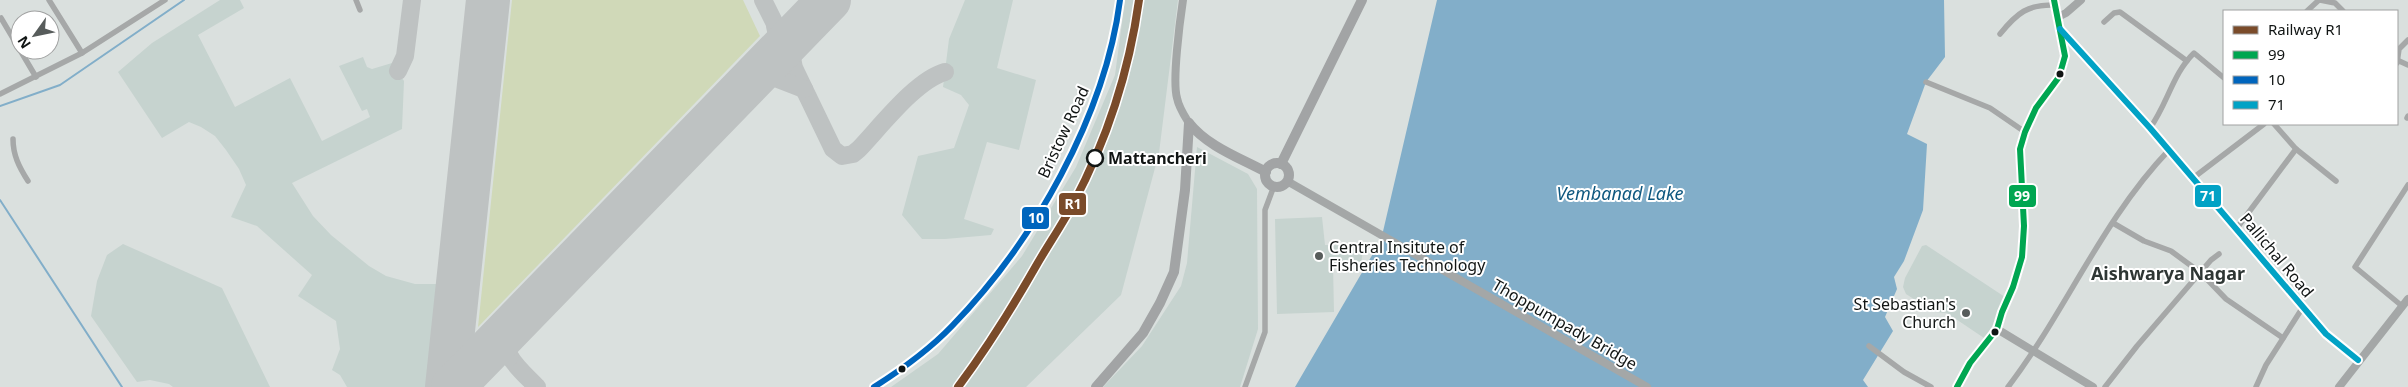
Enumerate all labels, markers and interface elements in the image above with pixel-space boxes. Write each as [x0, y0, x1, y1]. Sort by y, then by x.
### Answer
north arrow [10, 10, 60, 60]
legend [2223, 10, 2398, 125]
text: Railway R1 [2268, 19, 2343, 39]
text: N [13, 32, 35, 52]
text: 99 [2268, 44, 2285, 64]
unlabelled marker [2055, 69, 2065, 79]
text: 10 [2268, 69, 2285, 89]
street label: Bristow Road [1032, 82, 1094, 182]
text: 71 [2268, 94, 2285, 114]
place label: Mattancheri [1108, 147, 1207, 169]
marker: Mattancheri [1086, 149, 1104, 167]
water label: Vembanad Lake [1556, 181, 1684, 205]
line badge: 99 [2008, 184, 2037, 208]
line badge: 71 [2194, 184, 2222, 208]
text: 99 [2014, 186, 2030, 205]
text: 71 [2200, 186, 2216, 205]
line badge: R1 [1058, 192, 1087, 216]
text: R1 [1064, 194, 1082, 213]
line badge: 10 [1021, 206, 1050, 230]
text: 10 [1028, 208, 1044, 227]
street label: Pallichal Road [2235, 208, 2319, 302]
place label: Central Insitute of Fisheries Technology [1329, 236, 1486, 276]
marker: Central Insitute of Fisheries Technology [1313, 250, 1325, 262]
district label: Aishwarya Nagar [2091, 261, 2245, 285]
street label: Thoppumpady Bridge [1489, 274, 1641, 374]
place label: St Sebastian's Church [1854, 293, 1956, 333]
marker: St Sebastian's Church [1960, 307, 1972, 319]
unlabelled marker [1990, 327, 2000, 337]
unlabelled marker [897, 364, 907, 374]

